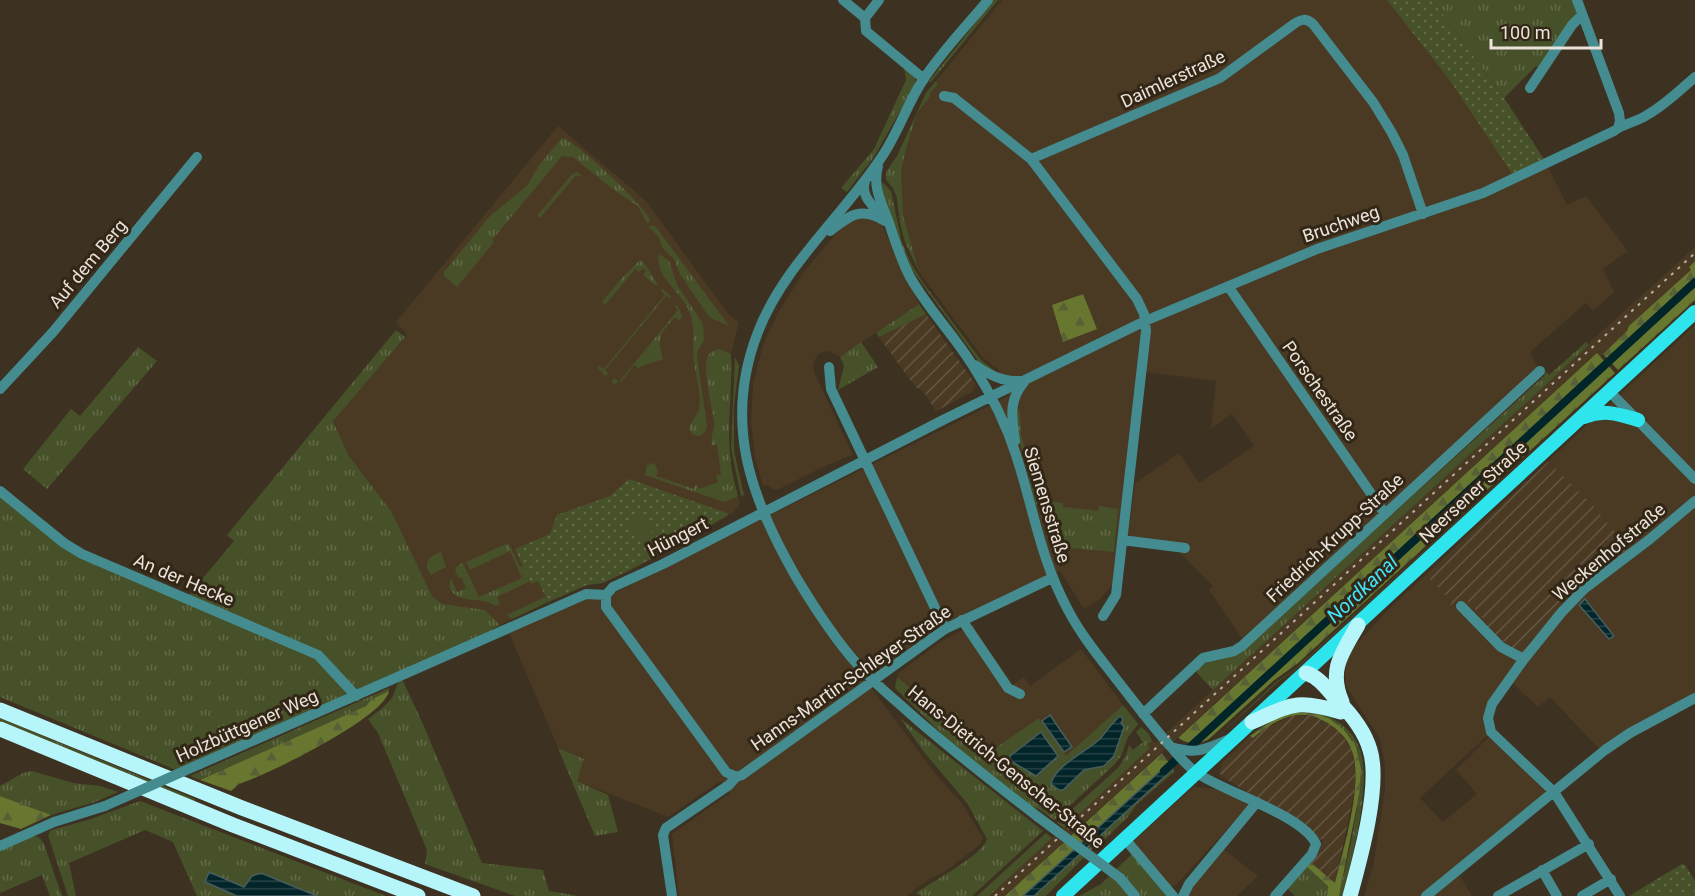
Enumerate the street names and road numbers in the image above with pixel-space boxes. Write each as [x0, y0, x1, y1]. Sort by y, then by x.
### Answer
street label: Daimlerstraße [1117, 45, 1228, 112]
street label: Bruchweg [1300, 201, 1382, 246]
street label: Auf dem Berg [45, 215, 131, 312]
street label: Porschestraße [1278, 337, 1362, 445]
street label: Neersener Straße [1415, 436, 1531, 547]
street label: Siemensstraße [1020, 444, 1075, 565]
street label: Friedrich-Krupp-Straße [1262, 469, 1407, 607]
street label: Weckenhofstraße [1548, 498, 1669, 605]
street label: Hüngert [644, 512, 711, 561]
street label: An der Hecke [131, 549, 237, 610]
street label: Hanns-Martin-Schleyer-Straße [747, 600, 955, 755]
street label: Hans-Dietrich-Genscher-Straße [904, 681, 1109, 852]
street label: Holzbüttgener Weg [173, 685, 321, 766]

